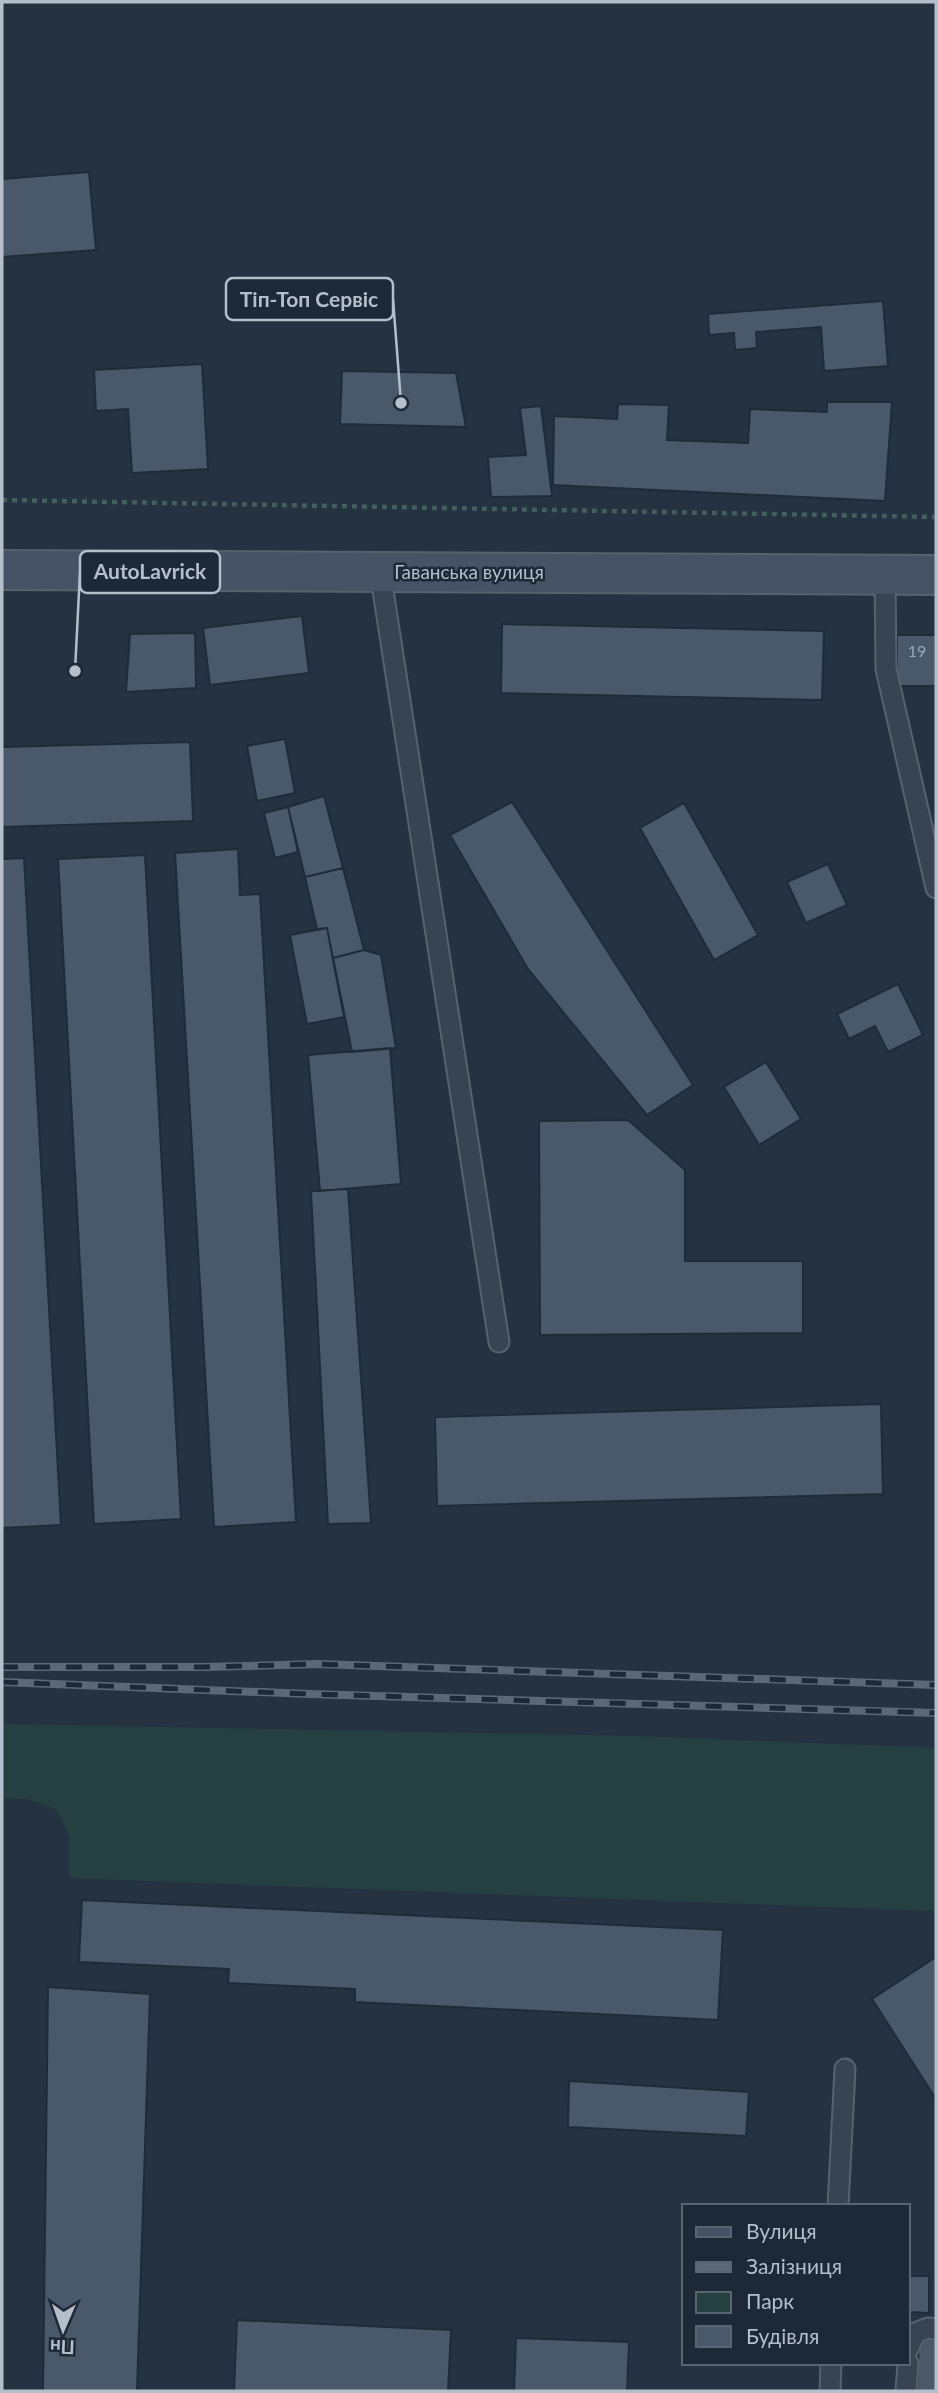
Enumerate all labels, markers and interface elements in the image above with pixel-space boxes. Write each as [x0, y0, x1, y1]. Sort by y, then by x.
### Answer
callout: Тіп-Топ Сервіс [226, 278, 393, 320]
text: Тіп-Топ Сервіс [240, 286, 378, 311]
callout: AutoLavrick [80, 551, 220, 593]
text: AutoLavrick [93, 558, 207, 583]
street label: Гаванська вулиця [394, 560, 544, 583]
house number: 19 [908, 641, 926, 660]
legend [682, 2204, 910, 2365]
text: Вулиця [746, 2218, 817, 2243]
text: Залізниця [746, 2253, 842, 2278]
text: Парк [746, 2288, 794, 2313]
north arrow [28, 2295, 98, 2365]
text: Будівля [746, 2323, 819, 2348]
text: Пн [50, 2336, 75, 2359]

